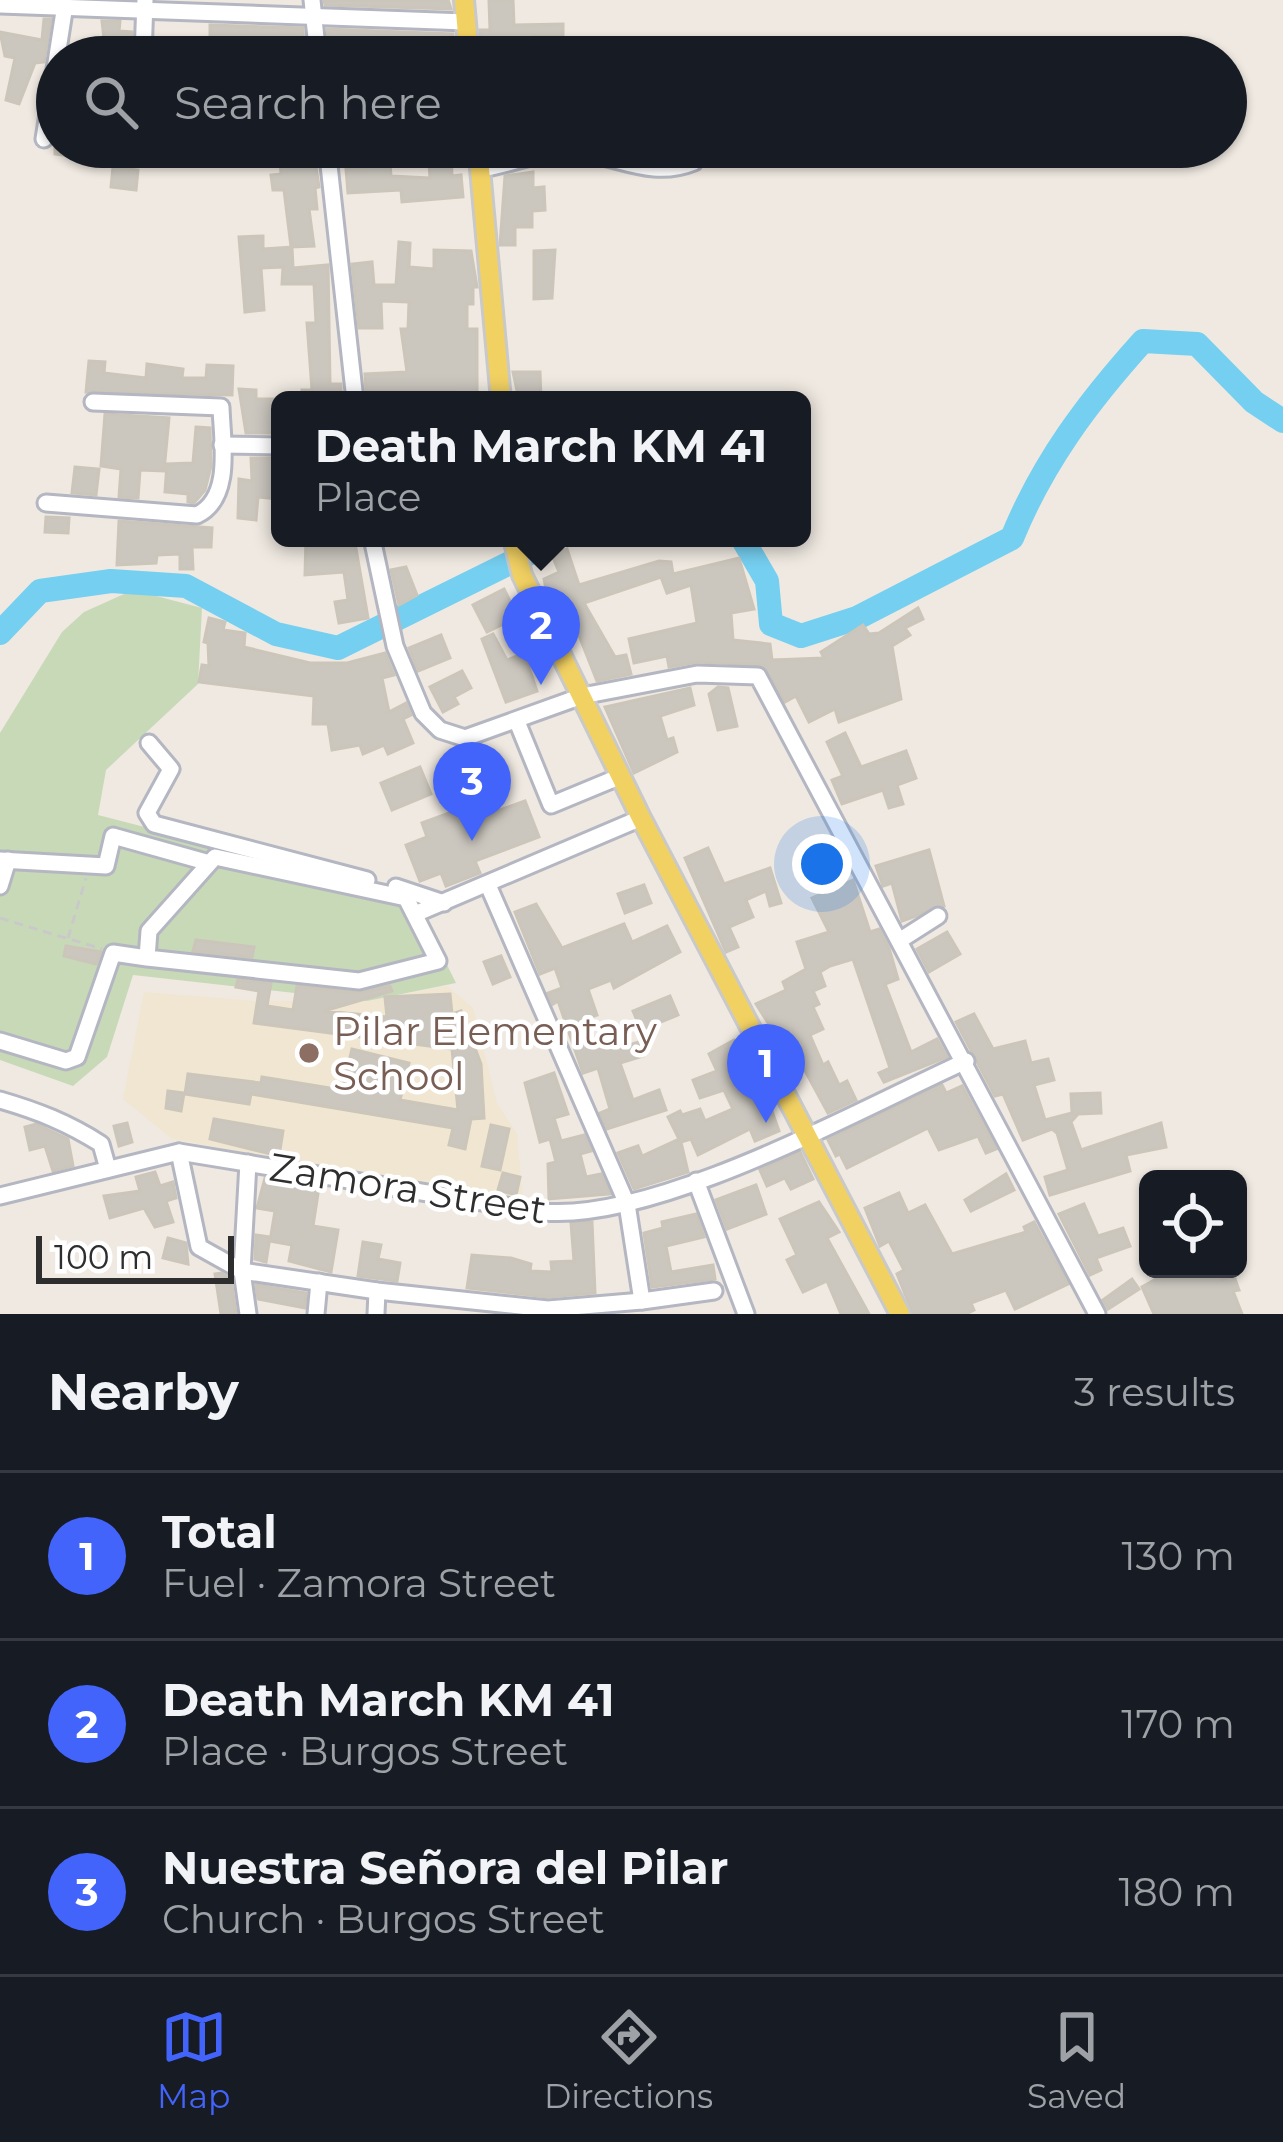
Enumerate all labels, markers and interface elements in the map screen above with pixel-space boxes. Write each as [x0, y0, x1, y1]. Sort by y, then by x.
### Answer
search box [36, 36, 1247, 168]
icon: search [78, 69, 144, 135]
text: Search here [174, 75, 442, 130]
popup [271, 391, 811, 547]
text: Death March KM 41 [315, 418, 767, 473]
text: Place [315, 473, 421, 521]
pin: 2 [502, 586, 580, 685]
pin: 3 [433, 742, 511, 841]
your location [792, 834, 852, 894]
place label: Pilar Elementary School [333, 1007, 658, 1100]
pin: 1 [727, 1024, 805, 1123]
marker: Pilar Elementary School [296, 1040, 322, 1066]
street label: Zamora Street [266, 1142, 550, 1234]
map controls [1139, 1170, 1247, 1278]
button: locate [1139, 1170, 1247, 1278]
scale bar [36, 1230, 234, 1283]
text: 100 m [54, 1237, 153, 1277]
text: Nearby [48, 1361, 239, 1423]
text: 3 results [1074, 1368, 1235, 1416]
text: Total [162, 1504, 277, 1559]
text: 1 [79, 1532, 95, 1580]
text: 130 m [1122, 1532, 1235, 1580]
text: Fuel · Zamora Street [162, 1559, 556, 1607]
text: Death March KM 41 [162, 1672, 615, 1727]
text: 2 [75, 1700, 99, 1748]
text: 170 m [1121, 1700, 1235, 1748]
text: Place · Burgos Street [162, 1727, 568, 1775]
text: Nuestra Señora del Pilar [162, 1840, 728, 1895]
text: 3 [75, 1868, 99, 1916]
text: 180 m [1119, 1868, 1235, 1916]
text: Church · Burgos Street [162, 1895, 605, 1943]
tab: Map [157, 2004, 230, 2116]
tab: Directions [544, 2004, 713, 2116]
tab: Saved [1027, 2004, 1126, 2116]

